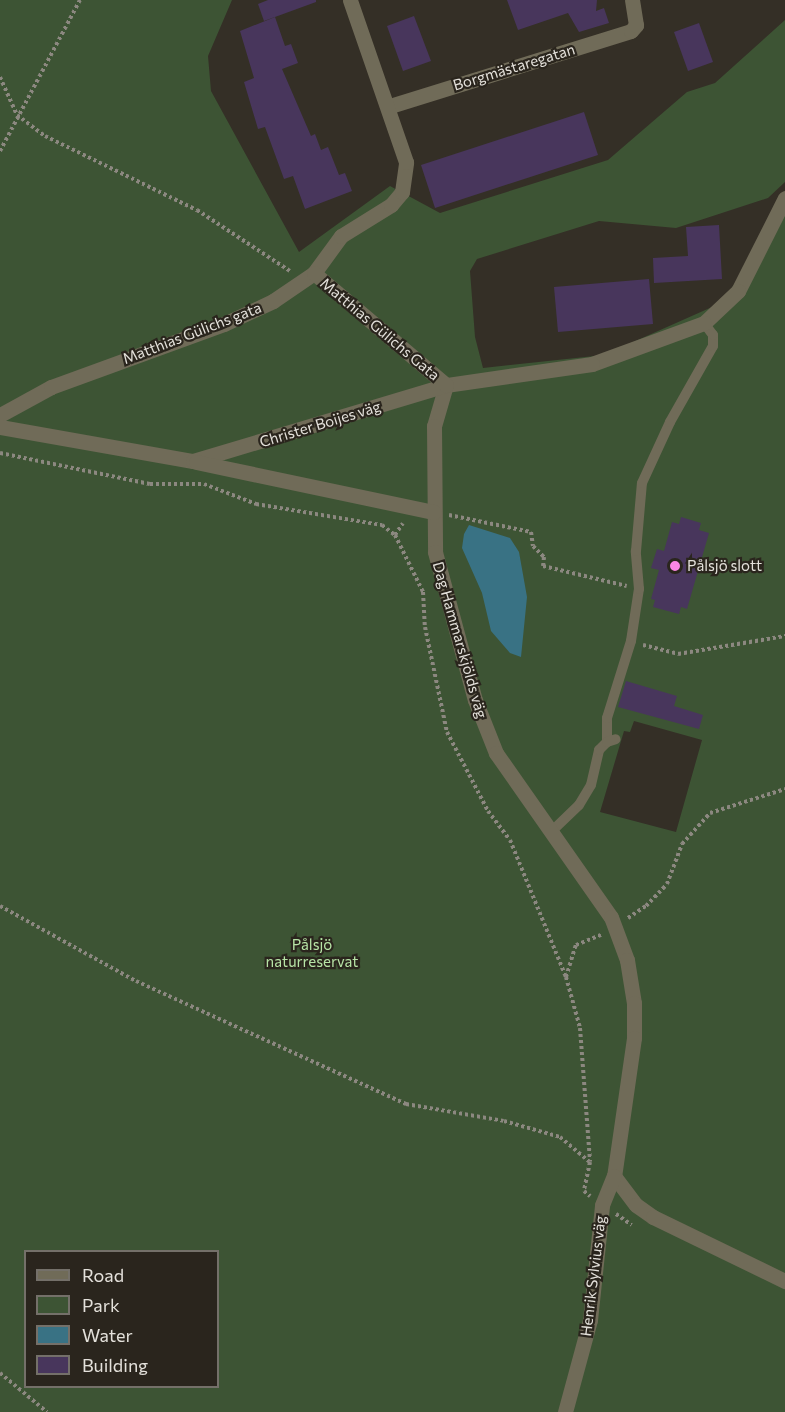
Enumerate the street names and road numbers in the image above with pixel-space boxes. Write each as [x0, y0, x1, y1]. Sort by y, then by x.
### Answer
street label: Borgmästaregatan [451, 40, 577, 94]
street label: Matthias Gülichs Gata [317, 274, 443, 384]
street label: Matthias Gülichs gata [120, 298, 264, 368]
street label: Christer Boijes väg [257, 397, 383, 451]
street label: Dag Hammarskjölds väg [429, 560, 491, 720]
street label: Henrik Sylvius väg [577, 1215, 609, 1337]

